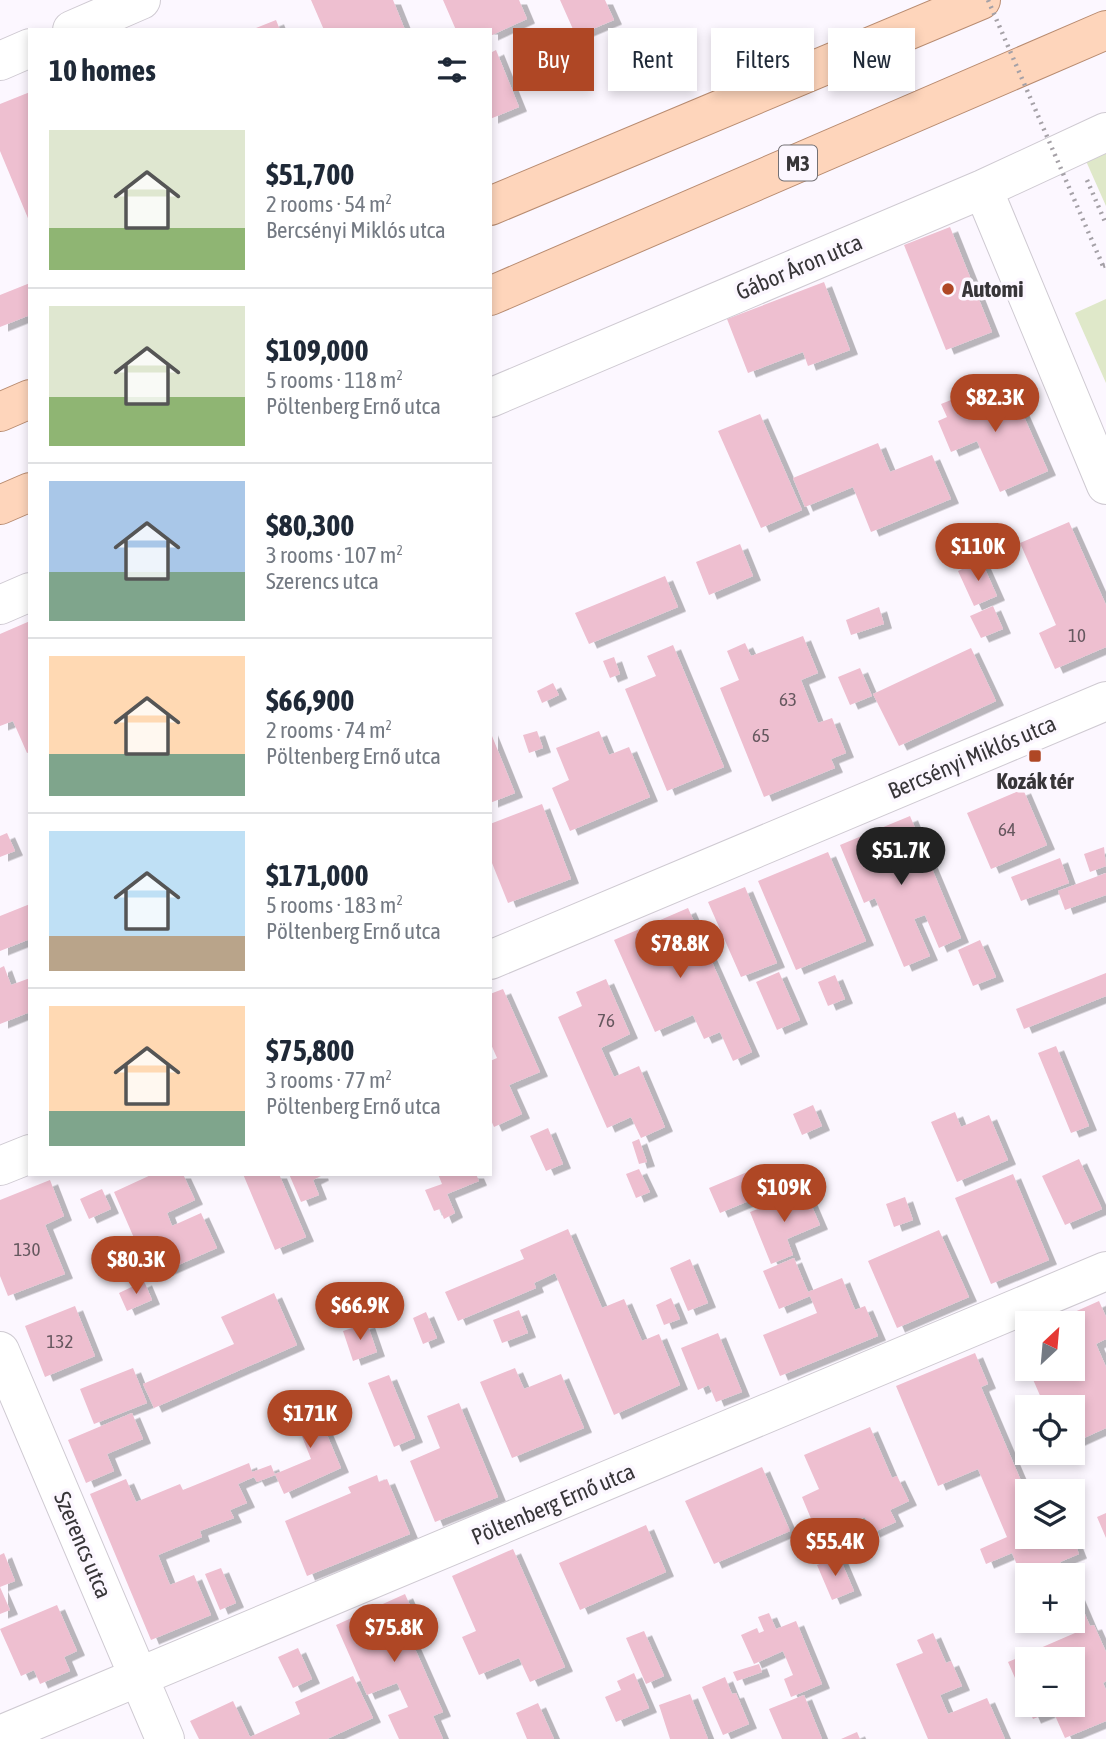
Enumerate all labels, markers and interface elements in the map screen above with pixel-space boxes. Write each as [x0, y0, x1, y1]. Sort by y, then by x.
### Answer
chip: Buy [513, 28, 594, 91]
chip: Rent [608, 28, 697, 91]
chip: Filters [711, 28, 814, 91]
chip: New [828, 28, 915, 91]
icon: filters [433, 51, 471, 89]
text: 10 homes [49, 53, 156, 87]
road number: M3 [779, 146, 817, 180]
text: $51,700 [266, 157, 354, 191]
icon: home [105, 158, 189, 242]
text: 2 rooms · 54 m² [266, 191, 392, 217]
text: Bercsényi Miklós utca [266, 217, 446, 243]
street label: Gábor Áron utca [732, 229, 866, 305]
place label: Automi [961, 276, 1023, 302]
marker: Automi [940, 281, 956, 297]
text: $109,000 [266, 333, 369, 367]
icon: home [105, 334, 189, 418]
text: 5 rooms · 118 m² [266, 367, 403, 393]
pin: $82.3K [938, 374, 1052, 434]
text: $82.3K [966, 384, 1024, 410]
text: Pöltenberg Ernő utca [266, 393, 441, 419]
text: $80,300 [266, 508, 354, 542]
icon: home [105, 509, 189, 593]
pin: $110K [929, 524, 1027, 583]
text: $110K [951, 533, 1005, 559]
text: 3 rooms · 107 m² [266, 542, 403, 568]
text: Szerencs utca [266, 568, 379, 594]
house number: 10 [1068, 624, 1086, 646]
text: $66,900 [266, 683, 354, 717]
icon: home [105, 684, 189, 768]
house number: 63 [779, 688, 797, 710]
street label: Bercsényi Miklós utca [884, 710, 1060, 804]
text: 2 rooms · 74 m² [266, 717, 392, 743]
house number: 65 [752, 724, 770, 746]
text: Pöltenberg Ernő utca [266, 743, 441, 769]
marker: Kozák tér [1027, 748, 1043, 764]
place label: Kozák tér [996, 768, 1075, 794]
house number: 64 [998, 818, 1016, 840]
pin: $51.7K [844, 828, 958, 887]
text: $51.7K [872, 837, 930, 863]
text: $171,000 [266, 858, 369, 892]
icon: home [105, 859, 189, 943]
text: 5 rooms · 183 m² [266, 892, 403, 918]
text: Pöltenberg Ernő utca [266, 918, 441, 944]
pin: $78.8K [623, 920, 737, 980]
text: $78.8K [651, 930, 709, 956]
house number: 76 [597, 1009, 615, 1031]
text: $75,800 [266, 1033, 354, 1067]
icon: home [105, 1034, 189, 1118]
text: 3 rooms · 77 m² [266, 1067, 392, 1093]
text: Pöltenberg Ernő utca [266, 1093, 441, 1119]
pin: $109K [735, 1164, 833, 1224]
text: $109K [757, 1174, 811, 1200]
pin: $80.3K [79, 1236, 193, 1296]
house number: 130 [14, 1238, 40, 1260]
text: $80.3K [107, 1246, 165, 1272]
pin: $66.9K [303, 1282, 417, 1342]
text: $66.9K [331, 1292, 389, 1318]
north arrow [1015, 1311, 1085, 1381]
map controls [1015, 1311, 1085, 1717]
house number: 132 [47, 1330, 73, 1352]
pin: $171K [261, 1390, 359, 1450]
button: locate [1015, 1395, 1085, 1465]
text: $171K [283, 1400, 337, 1426]
street label: Pöltenberg Ernő utca [467, 1458, 639, 1550]
button: layers [1015, 1479, 1085, 1549]
street label: Szerencs utca [49, 1488, 117, 1602]
pin: $55.4K [778, 1518, 892, 1578]
text: $55.4K [806, 1528, 864, 1554]
button: + [1015, 1563, 1085, 1633]
pin: $75.8K [337, 1604, 451, 1664]
text: $75.8K [365, 1614, 423, 1640]
button: − [1015, 1647, 1085, 1717]

